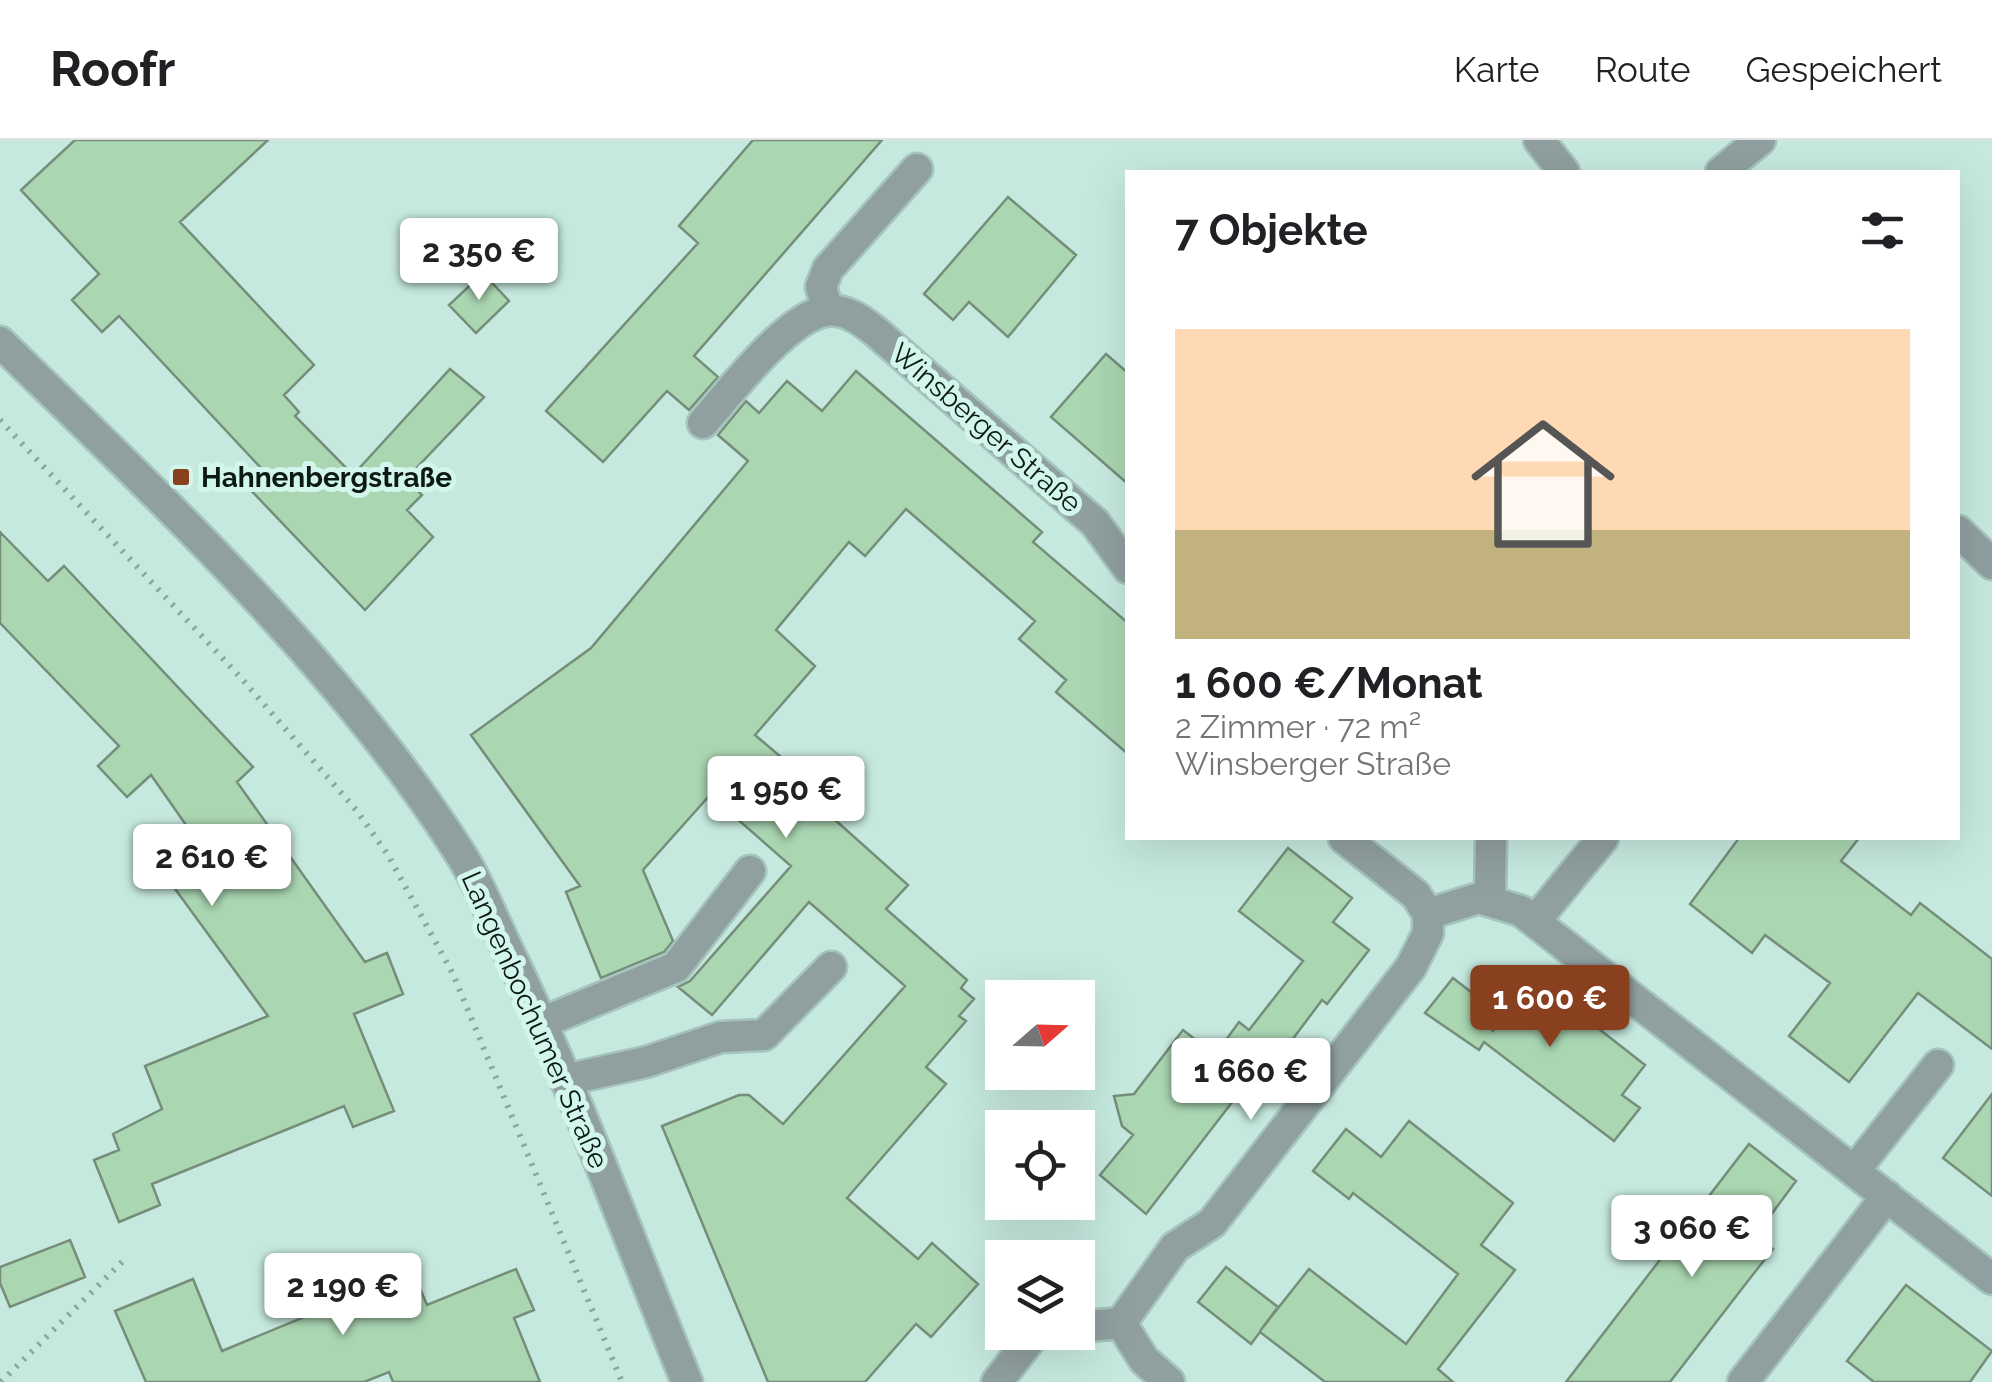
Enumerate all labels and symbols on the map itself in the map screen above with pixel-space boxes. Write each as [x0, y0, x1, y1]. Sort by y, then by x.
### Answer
pin: 2 350 € [387, 218, 571, 303]
street label: Winsberger Straße [884, 336, 1088, 520]
place label: Hahnenbergstraße [201, 461, 452, 494]
marker: Hahnenbergstraße [170, 466, 192, 488]
pin: 1 950 € [694, 756, 878, 841]
pin: 2 610 € [120, 824, 304, 909]
street label: Langenbochumer Straße [454, 866, 616, 1174]
pin: 1 600 € [1458, 965, 1642, 1050]
north arrow [985, 980, 1095, 1090]
pin: 1 660 € [1159, 1038, 1343, 1123]
pin: 3 060 € [1600, 1195, 1784, 1280]
pin: 2 190 € [251, 1253, 435, 1338]

